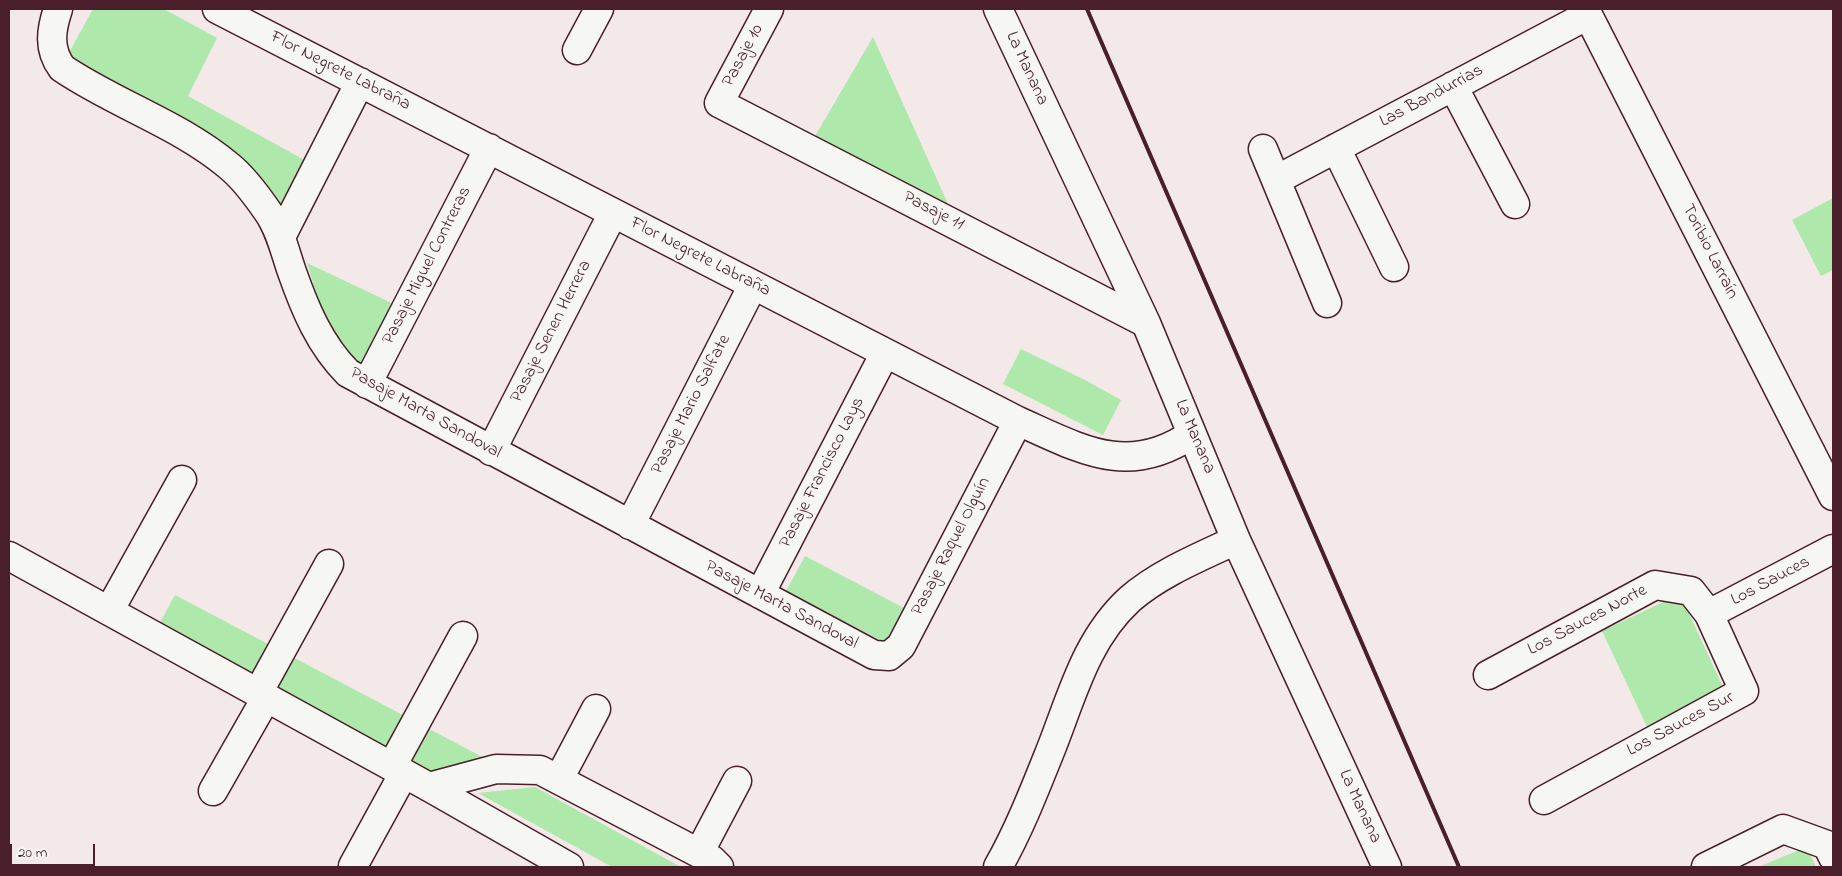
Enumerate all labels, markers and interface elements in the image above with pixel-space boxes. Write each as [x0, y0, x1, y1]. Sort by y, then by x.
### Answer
street label: Pasaje 10 [719, 21, 769, 91]
street label: Flor Negrete Labraña [266, 27, 414, 117]
street label: La Manana [1000, 29, 1052, 109]
street label: Las Bandurrias [1376, 61, 1488, 133]
street label: Pasaje Miguel Contreras [379, 183, 477, 349]
street label: Pasaje 11 [899, 187, 967, 237]
street label: Toribio Larraín [1676, 201, 1742, 303]
street label: Flor Negrete Labraña [626, 213, 774, 303]
street label: Pasaje Senen Herrera [507, 257, 597, 407]
street label: Pasaje Mario Salfate [647, 332, 737, 478]
street label: Pasaje Marta Sandoval [345, 363, 505, 465]
street label: Pasaje Francisco Lays [776, 394, 870, 552]
street label: La Manana [1169, 397, 1219, 477]
street label: Pasaje Raquel Olguín [908, 474, 996, 620]
street label: Los Sauces [1728, 552, 1814, 612]
street label: Pasaje Marta Sandoval [701, 557, 861, 655]
street label: Los Sauces Norte [1525, 580, 1651, 662]
street label: Los Sauces Sur [1624, 688, 1738, 762]
street label: La Manana [1333, 767, 1385, 847]
scale bar [12, 834, 98, 866]
text: 20 m [18, 842, 47, 864]

